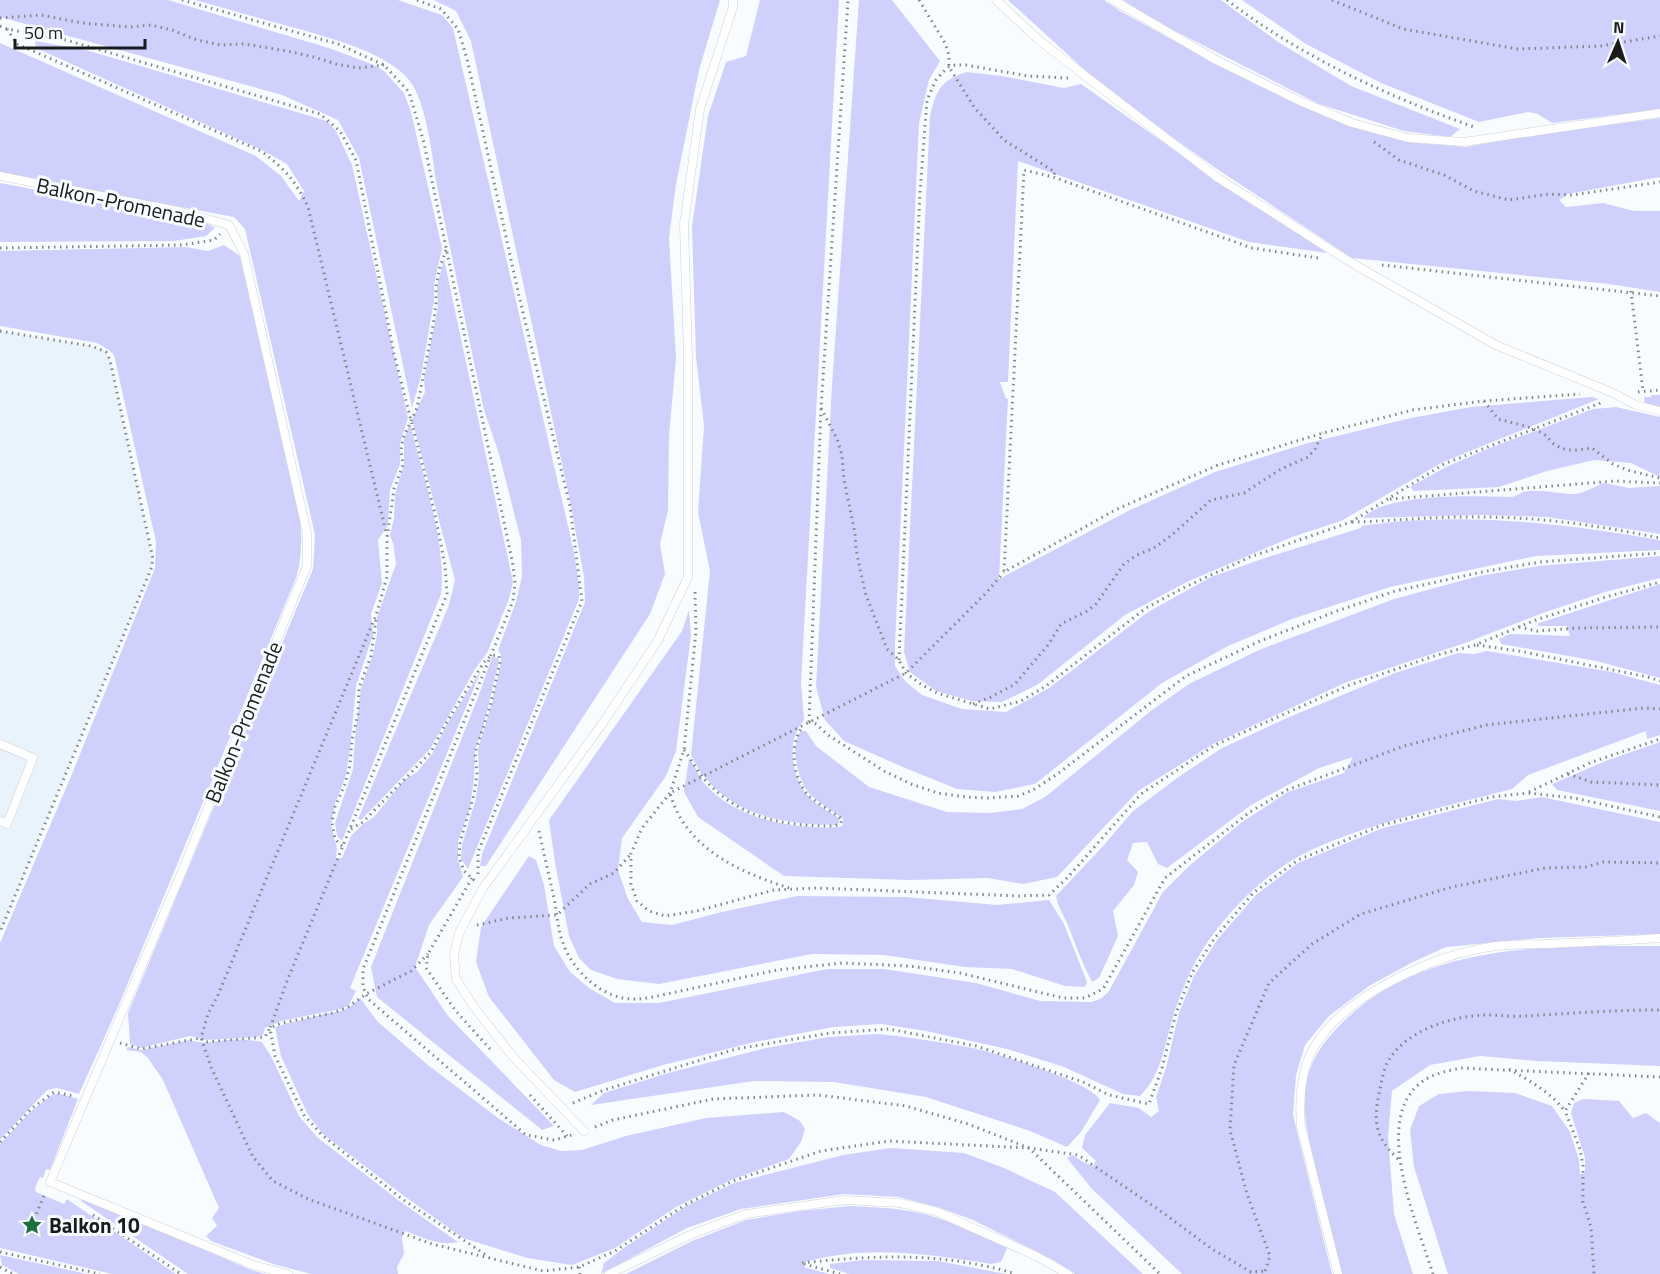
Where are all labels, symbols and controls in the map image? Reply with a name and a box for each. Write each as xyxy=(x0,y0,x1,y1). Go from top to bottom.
scale bar xyxy=(15,12,146,50)
north arrow xyxy=(1588,12,1648,72)
text: N xyxy=(1613,15,1625,39)
text: 50 m xyxy=(24,19,63,46)
street label: Balkon-Promenade xyxy=(34,168,208,236)
street label: Balkon-Promenade xyxy=(196,636,290,808)
place label: Balkon 10 xyxy=(49,1209,140,1241)
place icon: Balkon 10 xyxy=(20,1213,44,1237)

